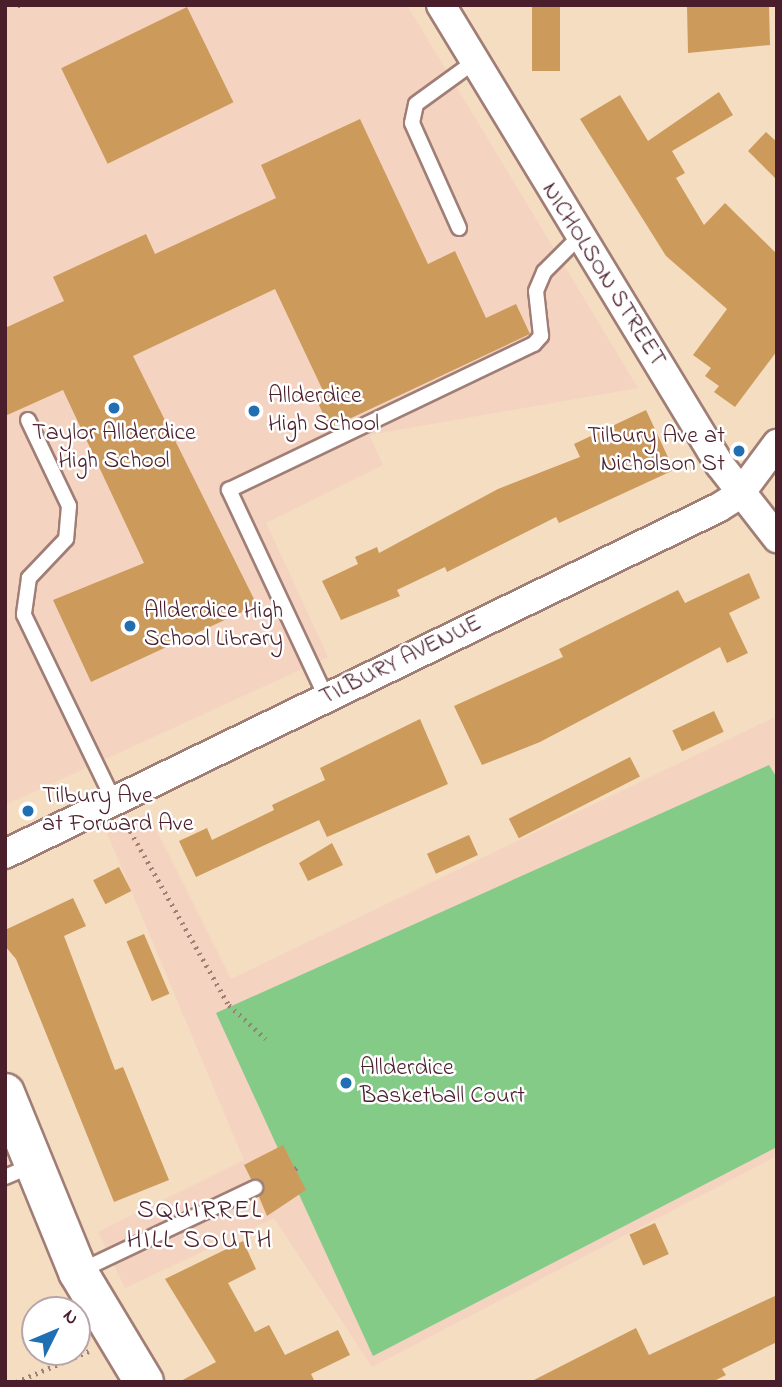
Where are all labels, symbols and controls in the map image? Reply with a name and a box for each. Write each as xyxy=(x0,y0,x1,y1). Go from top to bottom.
street label: NICHOLSON STREET xyxy=(535,177,671,373)
place label: Allderdice High School xyxy=(268,383,379,439)
marker: Taylor Allderdice High School xyxy=(106,400,122,416)
marker: Allderdice High School xyxy=(246,403,262,419)
place label: Taylor Allderdice High School xyxy=(32,420,196,476)
place label: Tilbury Ave at Nicholson St xyxy=(587,423,725,479)
marker: Tilbury Ave at Nicholson St xyxy=(731,443,747,459)
place label: Allderdice High School Library xyxy=(144,598,283,654)
street label: TILBURY AVENUE xyxy=(315,609,487,713)
marker: Allderdice High School Library xyxy=(122,618,138,634)
place label: Tilbury Ave at Forward Ave xyxy=(42,783,193,839)
marker: Tilbury Ave at Forward Ave xyxy=(20,803,36,819)
place label: Allderdice Basketball Court xyxy=(360,1055,525,1111)
marker: Allderdice Basketball Court xyxy=(338,1075,354,1091)
district label: SQUIRREL HILL SOUTH xyxy=(128,1196,272,1258)
north arrow xyxy=(21,1296,91,1366)
text: N xyxy=(56,1304,85,1332)

